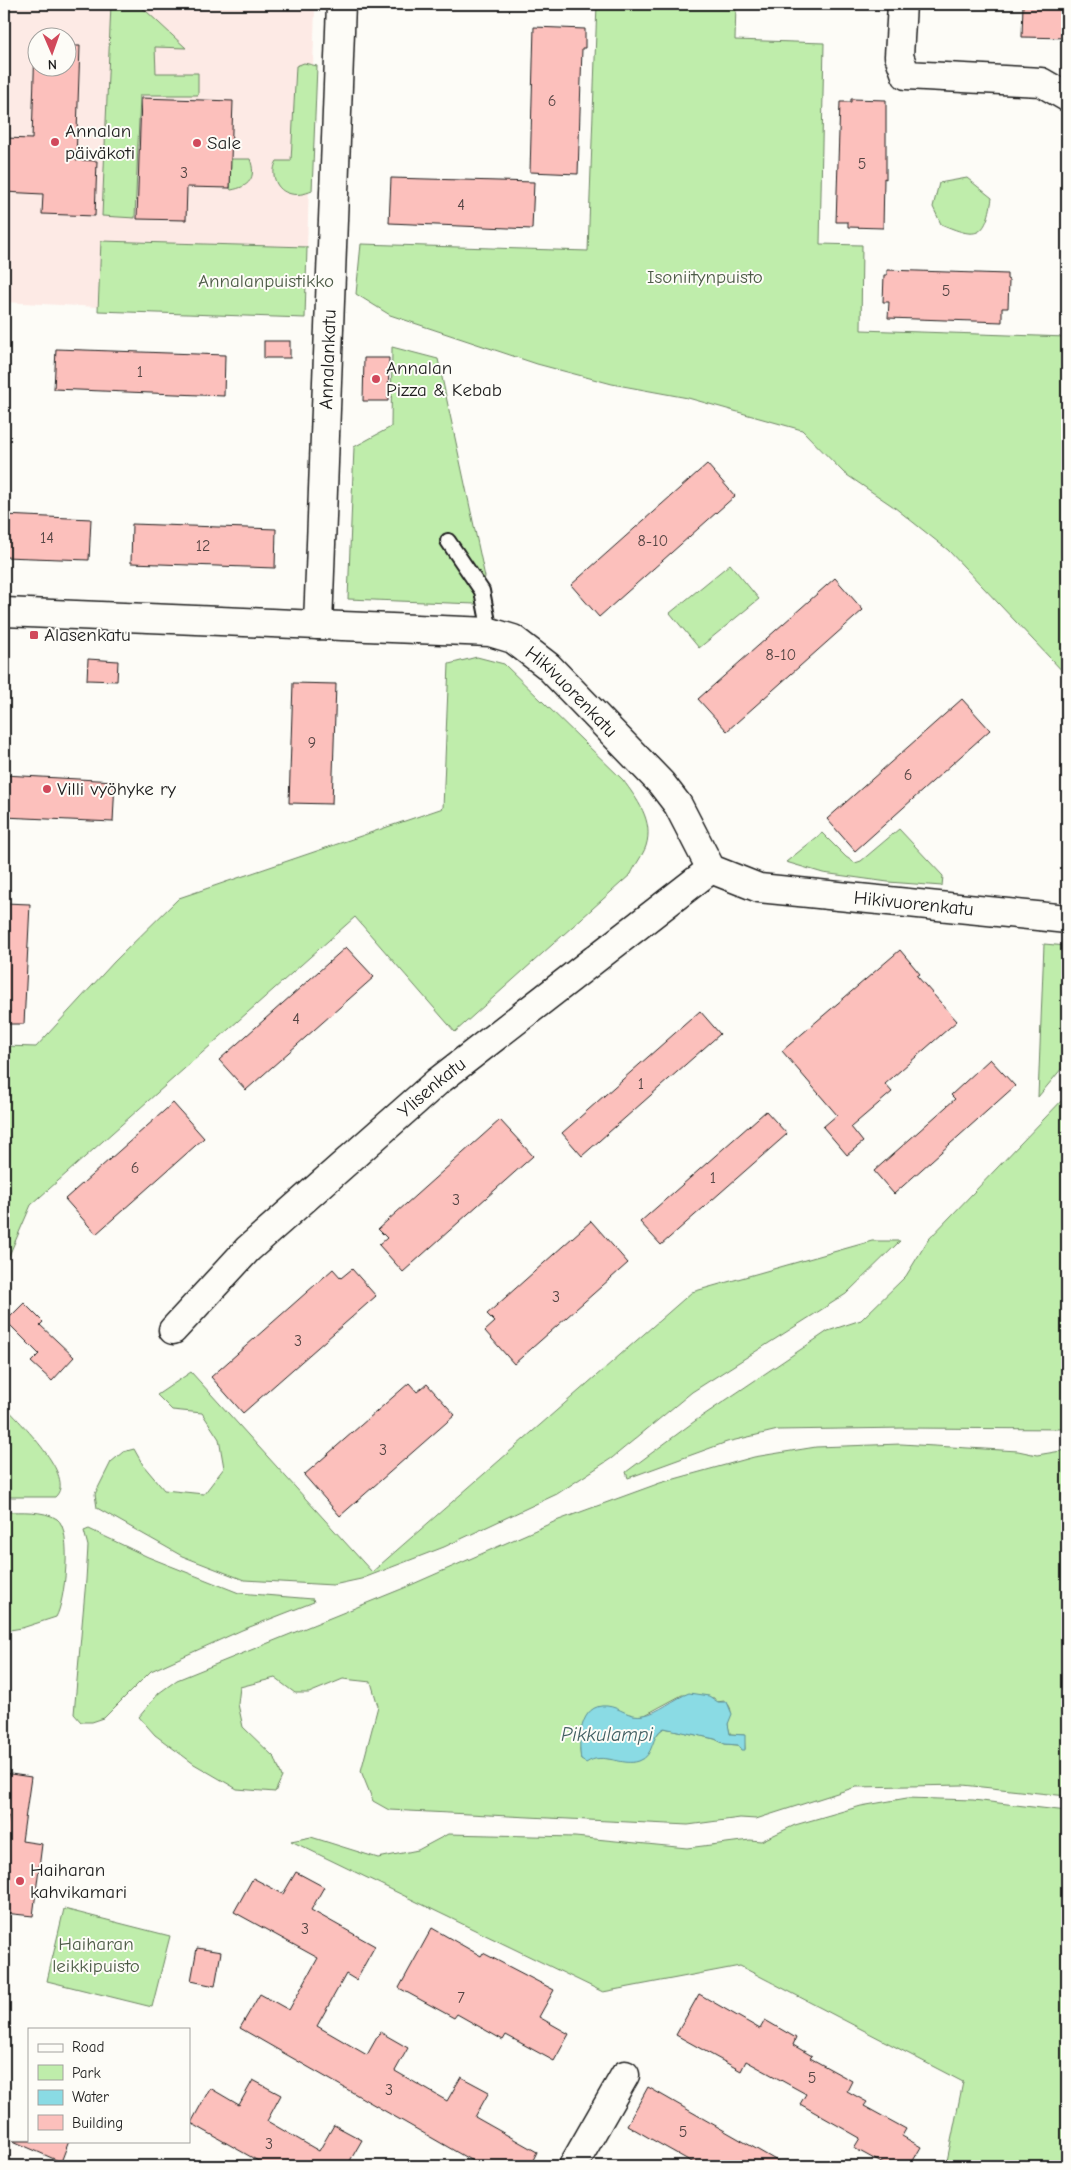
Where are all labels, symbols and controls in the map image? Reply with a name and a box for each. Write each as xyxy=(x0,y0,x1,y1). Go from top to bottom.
north arrow xyxy=(28,28,78,78)
text: N xyxy=(48,56,57,73)
house number: 6 xyxy=(548,92,556,110)
place label: Annalan päiväkoti xyxy=(65,120,135,164)
place label: Sale xyxy=(207,132,241,154)
marker: Annalan päiväkoti xyxy=(49,136,61,148)
marker: Sale xyxy=(191,137,203,149)
house number: 5 xyxy=(858,155,866,173)
house number: 3 xyxy=(180,164,188,182)
house number: 4 xyxy=(457,196,465,214)
park label: Isoniitynpuisto xyxy=(647,266,763,288)
park label: Annalanpuistikko xyxy=(198,270,334,292)
house number: 5 xyxy=(942,282,950,300)
street label: Annalankatu xyxy=(315,309,341,410)
place label: Annalan Pizza & Kebab xyxy=(386,357,502,401)
house number: 1 xyxy=(137,363,143,381)
marker: Annalan Pizza & Kebab xyxy=(370,373,382,385)
house number: 14 xyxy=(40,529,54,547)
house number: 8-10 xyxy=(638,532,668,550)
house number: 12 xyxy=(196,537,210,555)
place label: Alasenkatu xyxy=(44,624,131,646)
marker: Alasenkatu xyxy=(28,629,40,641)
street label: Hikivuorenkatu xyxy=(521,642,622,742)
house number: 8-10 xyxy=(766,646,796,664)
house number: 9 xyxy=(308,734,316,752)
house number: 6 xyxy=(904,766,912,784)
place label: Villi vyöhyke ry xyxy=(57,778,177,800)
marker: Villi vyöhyke ry xyxy=(41,783,53,795)
street label: Hikivuorenkatu xyxy=(853,887,975,921)
house number: 4 xyxy=(292,1010,300,1028)
street label: Ylisenkatu xyxy=(393,1053,470,1122)
house number: 1 xyxy=(638,1075,644,1093)
house number: 6 xyxy=(131,1159,139,1177)
house number: 1 xyxy=(710,1169,716,1187)
house number: 3 xyxy=(452,1191,460,1209)
house number: 3 xyxy=(552,1288,560,1306)
house number: 3 xyxy=(294,1332,302,1350)
house number: 3 xyxy=(379,1441,387,1459)
water label: Pikkulampi xyxy=(561,1723,653,1746)
place label: Haiharan kahvikamari xyxy=(30,1859,127,1903)
marker: Haiharan kahvikamari xyxy=(14,1875,26,1887)
house number: 3 xyxy=(301,1920,309,1938)
park label: Haiharan leikkipuisto xyxy=(52,1933,140,1977)
house number: 7 xyxy=(457,1989,465,2007)
legend xyxy=(28,2028,190,2142)
text: Road xyxy=(72,2038,104,2056)
text: Park xyxy=(72,2064,101,2082)
house number: 5 xyxy=(808,2069,816,2087)
house number: 3 xyxy=(385,2081,393,2099)
text: Water xyxy=(72,2088,109,2106)
text: Building xyxy=(72,2114,123,2132)
house number: 5 xyxy=(679,2123,687,2141)
house number: 3 xyxy=(265,2135,273,2153)

